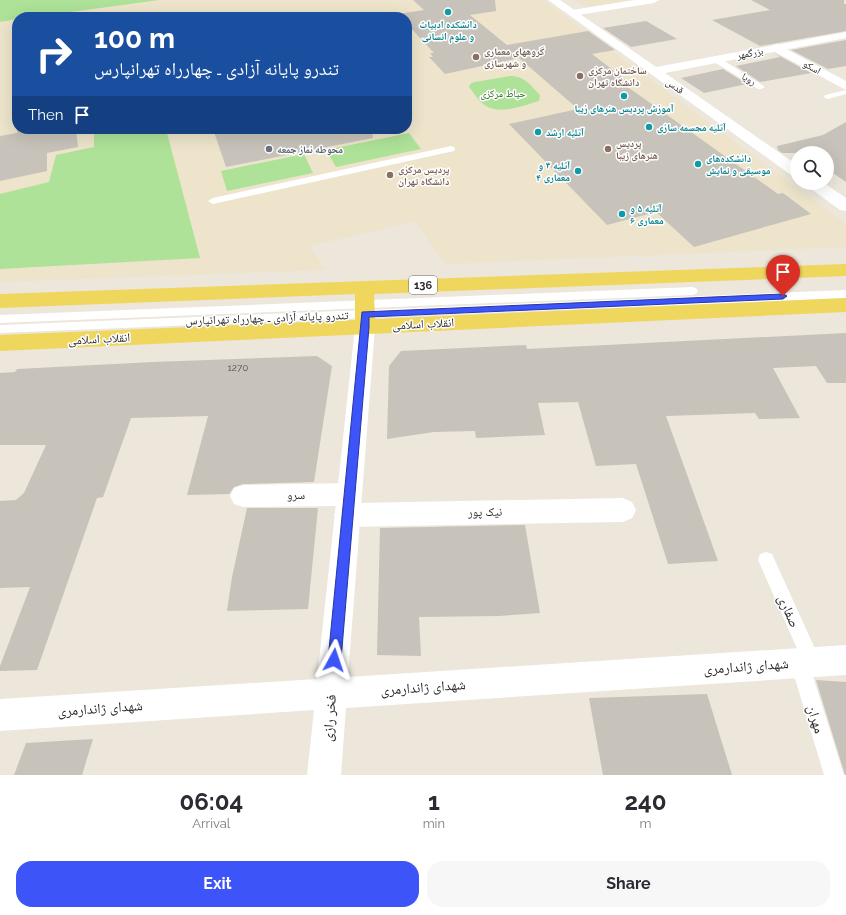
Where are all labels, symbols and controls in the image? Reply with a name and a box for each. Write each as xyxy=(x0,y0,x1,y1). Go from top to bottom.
marker: دانشکده ادبیات و علوم انسانی xyxy=(443,7,453,17)
place label: دانشکده ادبیات و علوم انسانی xyxy=(419,19,477,43)
text: 100 m xyxy=(94,22,175,55)
icon: right xyxy=(28,28,80,80)
street label: بزرگمهر xyxy=(735,45,764,61)
place label: گروههای معماری و شهرسازی xyxy=(484,46,545,70)
marker: گروههای معماری و شهرسازی xyxy=(471,52,481,62)
text: تندرو پایانه آزادی ـ چهارراه تهرانپارس xyxy=(94,58,339,79)
street label: اسکو xyxy=(801,58,823,76)
place label: ساختمان مرکزی دانشگاه تهران xyxy=(588,65,647,89)
marker: ساختمان مرکزی دانشگاه تهران xyxy=(575,71,585,81)
street label: رویا xyxy=(740,71,758,88)
street label: قدس xyxy=(663,76,686,97)
park label: حیاط مرکزی xyxy=(480,88,526,100)
marker: آموزش پردیس هنرهای زیبا xyxy=(619,91,629,101)
place label: آموزش پردیس هنرهای زیبا xyxy=(574,103,674,115)
icon: arrive xyxy=(71,104,93,126)
text: Then xyxy=(28,106,63,124)
marker: آتلیه مجسمه سازی xyxy=(644,122,654,132)
place label: آتلیه مجسمه سازی xyxy=(657,122,726,134)
marker: آتلیه ارشد xyxy=(533,127,543,137)
place label: آتلیه ارشد xyxy=(546,127,584,139)
place label: پردیس هنرهای زیبا xyxy=(616,138,658,162)
marker: محوطه نماز جمعه xyxy=(264,144,274,154)
place label: محوطه نماز جمعه xyxy=(277,144,343,156)
marker: پردیس هنرهای زیبا xyxy=(603,144,613,154)
map controls xyxy=(790,146,834,190)
button: search xyxy=(790,146,834,190)
place label: دانشکده‌های موسیقی و نمایش xyxy=(706,153,771,177)
marker: دانشکده‌های موسیقی و نمایش xyxy=(693,159,703,169)
place label: آتلیه ۳ و ۴ معماری xyxy=(536,160,570,184)
place label: پردیس مرکزی دانشگاه‌ تهران xyxy=(398,164,450,188)
marker: آتلیه ۳ و ۴ معماری xyxy=(573,166,583,176)
marker: پردیس مرکزی دانشگاه‌ تهران xyxy=(385,170,395,180)
place label: آتلیه ۵ و ۶ معماری xyxy=(630,203,664,227)
marker: آتلیه ۵ و ۶ معماری xyxy=(617,209,627,219)
pin xyxy=(766,255,800,296)
icon: arrive xyxy=(772,261,794,283)
road number: 136 xyxy=(409,276,437,294)
street label: تندرو پایانه آزادی ـ چهارراه تهرانپارس xyxy=(185,308,349,328)
street label: انقلاب اسلامی xyxy=(392,315,455,333)
street label: انقلاب اسلامی xyxy=(68,330,131,348)
house number: 1270 xyxy=(228,362,248,373)
street label: سرو xyxy=(287,488,305,502)
street label: نیک پور xyxy=(467,505,502,520)
street label: صفاری xyxy=(774,592,803,630)
position arrow xyxy=(313,639,355,681)
street label: شهدای ژاندارمری xyxy=(703,655,789,678)
street label: شهدای ژاندارمری xyxy=(380,676,466,699)
street label: فخر رازی xyxy=(319,694,340,742)
street label: شهدای ژاندارمری xyxy=(57,697,143,720)
street label: مهران xyxy=(803,703,828,735)
text: 06:04 xyxy=(179,787,243,816)
text: 1 xyxy=(428,787,440,816)
text: 240 xyxy=(625,787,666,816)
text: Arrival xyxy=(192,816,230,831)
text: min xyxy=(423,816,445,831)
text: m xyxy=(640,816,651,831)
button: Exit xyxy=(16,861,419,907)
button: Share xyxy=(427,861,830,907)

